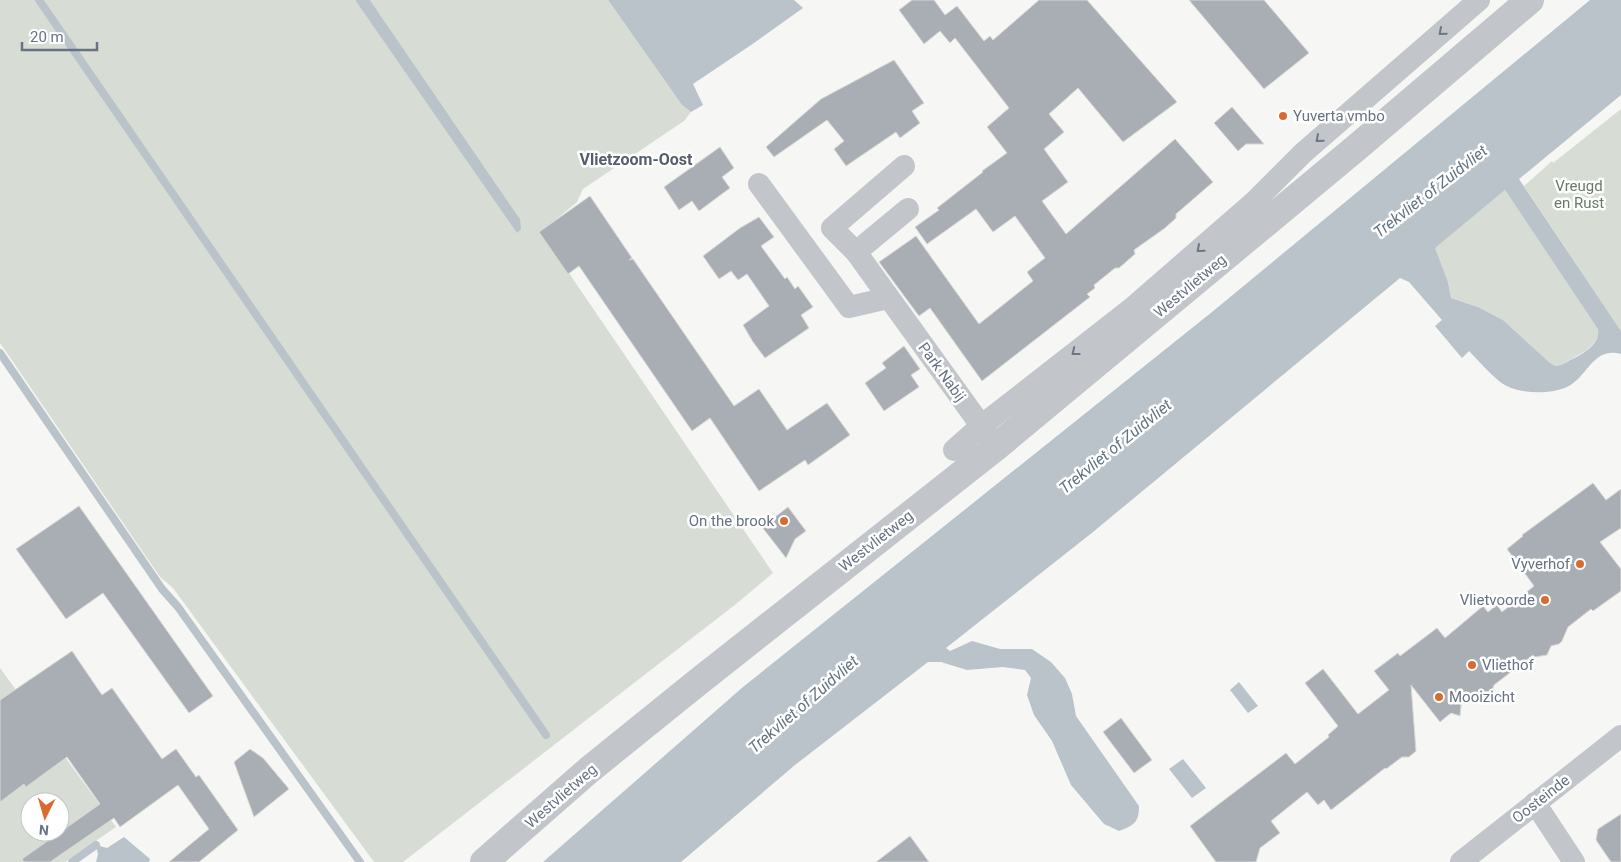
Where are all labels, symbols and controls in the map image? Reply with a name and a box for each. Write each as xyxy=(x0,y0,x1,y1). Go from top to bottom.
scale bar xyxy=(22,20,98,52)
one-way arrow xyxy=(1439,26,1448,35)
text: 20 m xyxy=(30,28,64,46)
place label: Yuverta vmbo xyxy=(1293,107,1385,125)
marker: Yuverta vmbo xyxy=(1277,110,1289,122)
one-way arrow xyxy=(1316,133,1325,142)
water label: Trekvliet of Zuidvliet xyxy=(1370,141,1492,242)
district label: Vlietzoom-Oost xyxy=(580,150,693,169)
park label: Vreugd en Rust xyxy=(1554,177,1604,212)
one-way arrow xyxy=(1197,243,1206,251)
street label: Westvlietweg xyxy=(1150,251,1230,321)
street label: Park Nabij xyxy=(915,339,969,405)
one-way arrow xyxy=(1072,347,1081,355)
water label: Trekvliet of Zuidvliet xyxy=(1055,395,1176,497)
street label: Westvlietweg xyxy=(835,507,917,575)
place label: On the brook xyxy=(689,512,774,530)
marker: On the brook xyxy=(778,515,790,527)
place label: Vyverhof xyxy=(1511,555,1571,573)
marker: Vyverhof xyxy=(1574,558,1586,570)
place label: Vlietvoorde xyxy=(1460,591,1535,609)
marker: Vlietvoorde xyxy=(1539,594,1551,606)
water label: Trekvliet of Zuidvliet xyxy=(745,651,863,757)
place label: Vliethof xyxy=(1482,656,1535,674)
marker: Vliethof xyxy=(1466,659,1478,671)
place label: Mooizicht xyxy=(1449,688,1515,706)
marker: Mooizicht xyxy=(1433,691,1445,703)
street label: Westvlietweg xyxy=(522,760,600,832)
street label: Oosteinde xyxy=(1509,771,1573,827)
north arrow xyxy=(20,792,70,842)
text: N xyxy=(38,822,49,838)

